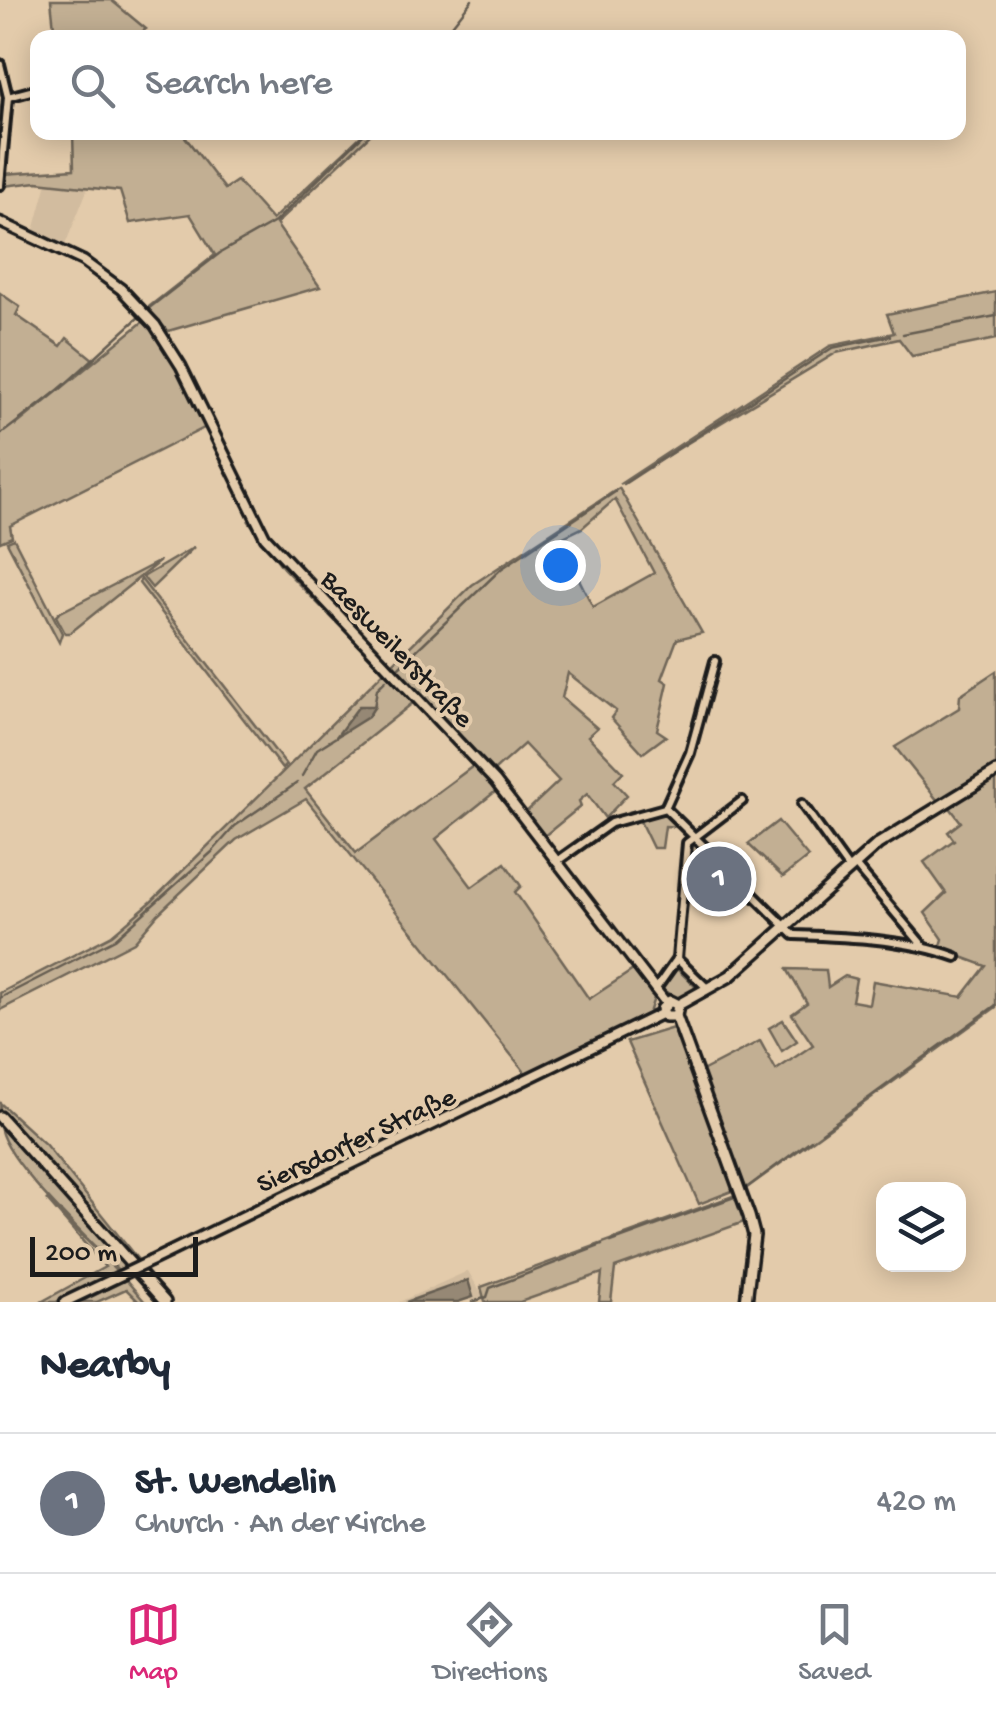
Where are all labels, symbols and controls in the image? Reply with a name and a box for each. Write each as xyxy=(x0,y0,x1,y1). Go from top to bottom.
search box xyxy=(30,30,966,140)
icon: search xyxy=(65,58,120,113)
text: Search here xyxy=(145,63,332,107)
your location xyxy=(535,540,586,591)
street label: Baesweilerstraße xyxy=(312,564,480,736)
pin: 1 xyxy=(686,842,752,916)
street label: Siersdorfer Straße xyxy=(252,1081,462,1203)
map controls xyxy=(876,1182,966,1272)
button: layers xyxy=(876,1182,966,1272)
scale bar xyxy=(30,1232,198,1276)
text: 200 m xyxy=(45,1238,117,1271)
text: Nearby xyxy=(40,1343,170,1392)
text: St. Wendelin xyxy=(135,1462,336,1506)
text: 1 xyxy=(66,1484,79,1522)
text: 420 m xyxy=(877,1484,956,1522)
text: Church · An der Kirche xyxy=(135,1506,425,1544)
tab: Map xyxy=(126,1597,181,1690)
tab: Directions xyxy=(433,1597,547,1690)
tab: Saved xyxy=(798,1597,870,1690)

